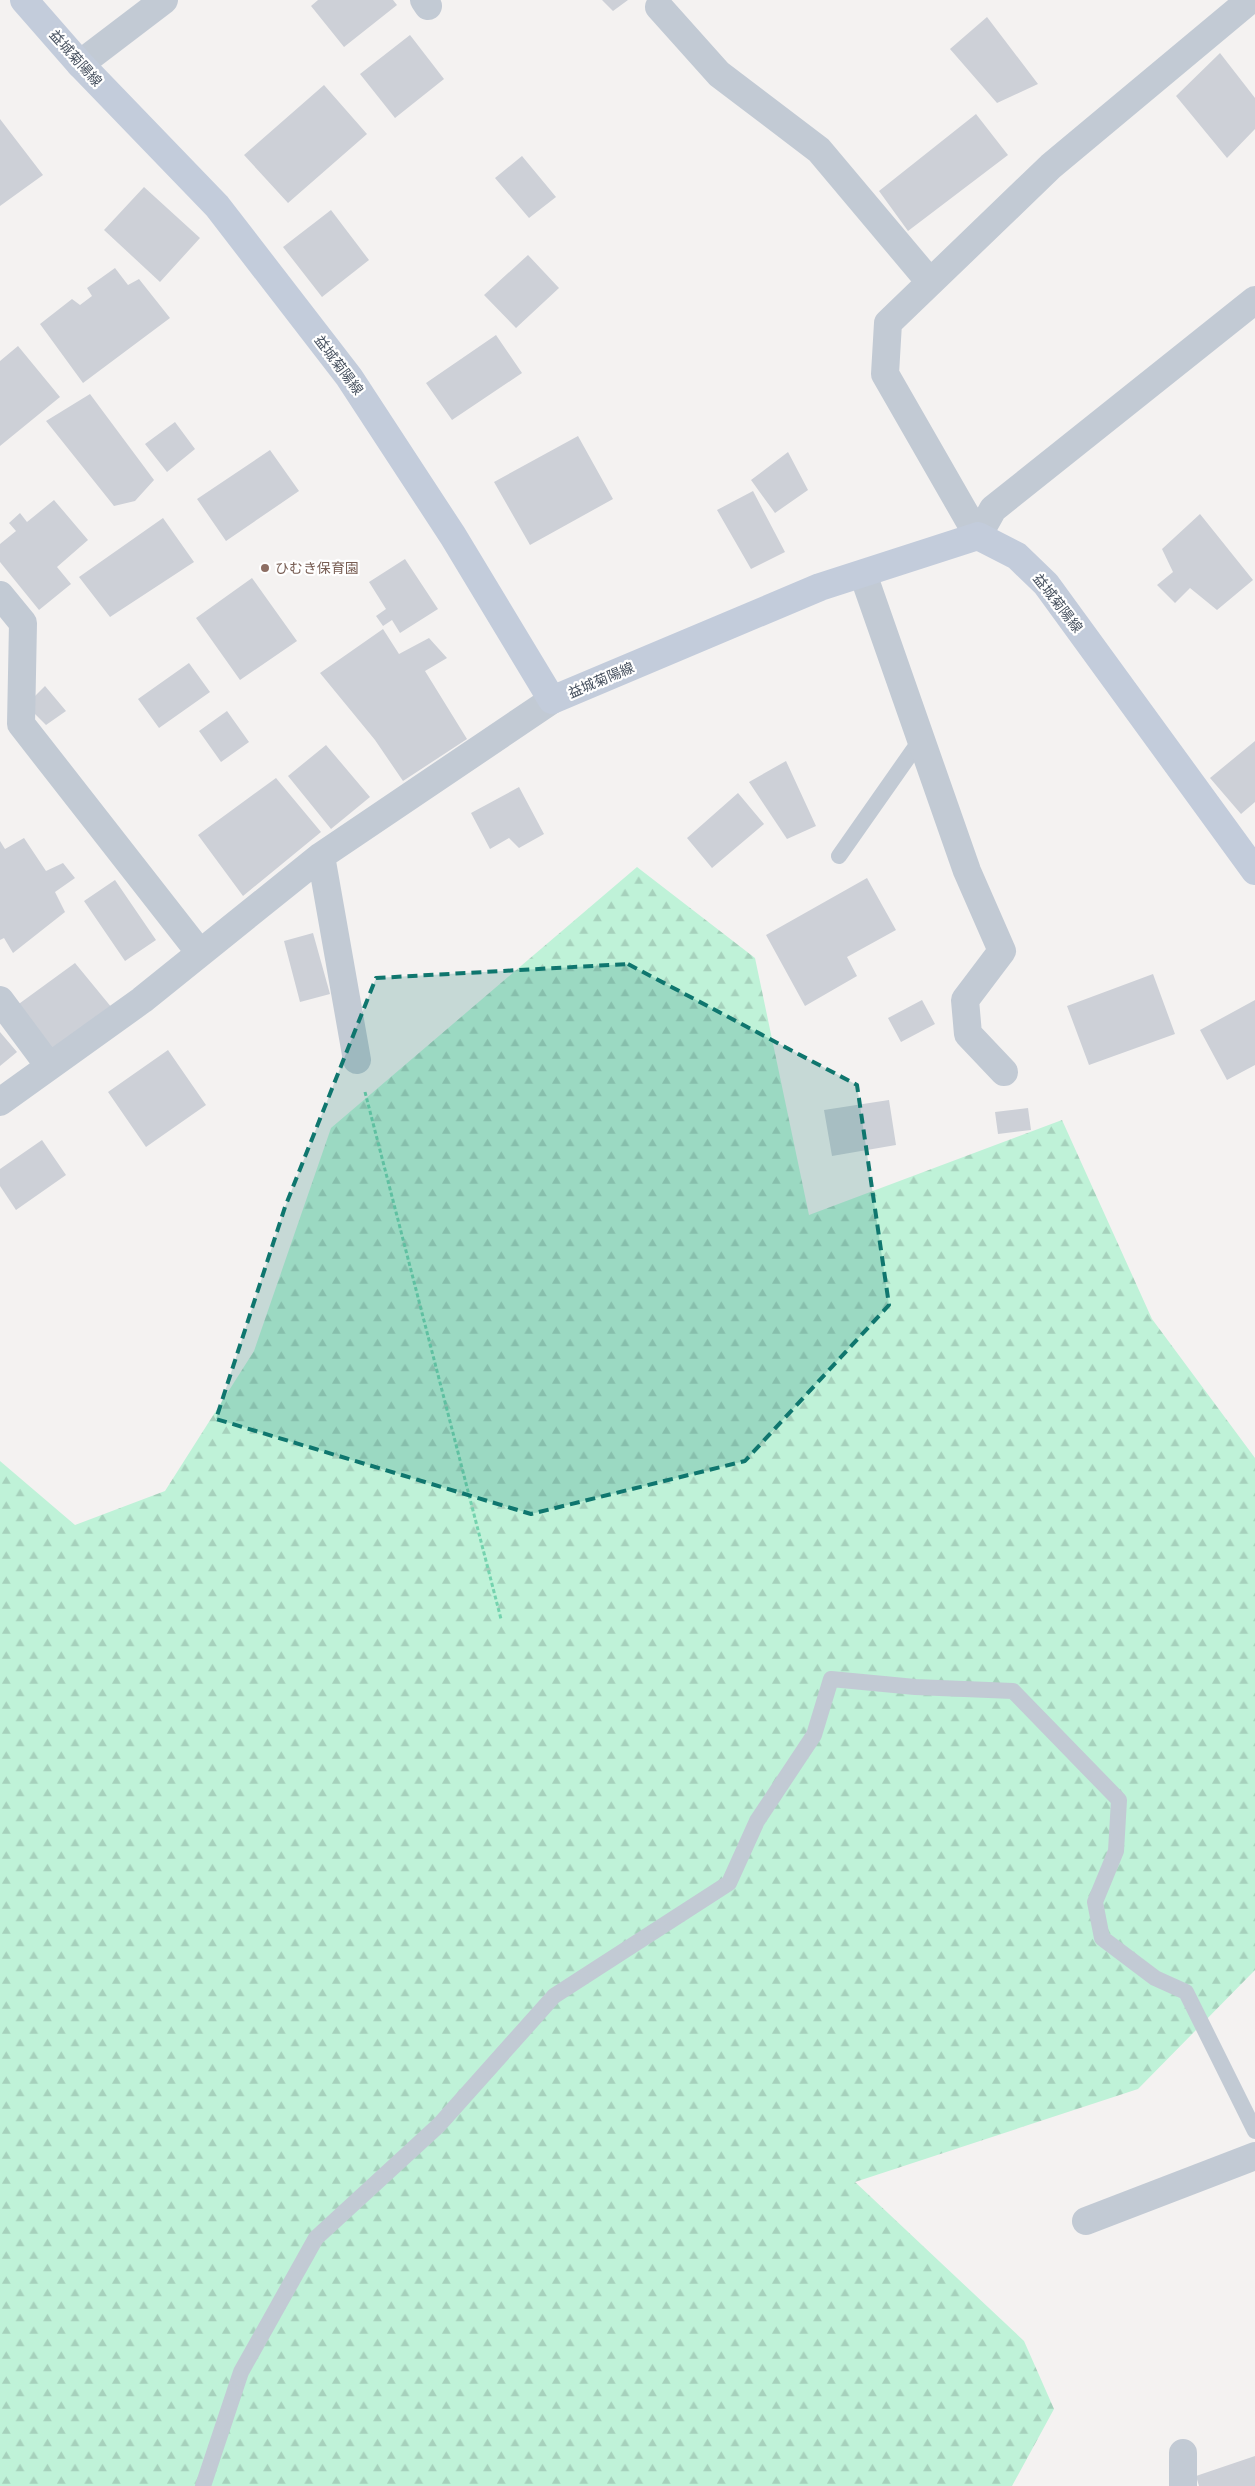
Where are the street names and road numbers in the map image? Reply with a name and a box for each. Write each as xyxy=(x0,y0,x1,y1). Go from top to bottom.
street label: 益城菊陽線 xyxy=(46,26,106,90)
street label: 益城菊陽線 xyxy=(311,332,367,398)
street label: 益城菊陽線 xyxy=(1029,570,1087,636)
street label: 益城菊陽線 xyxy=(565,658,637,702)

